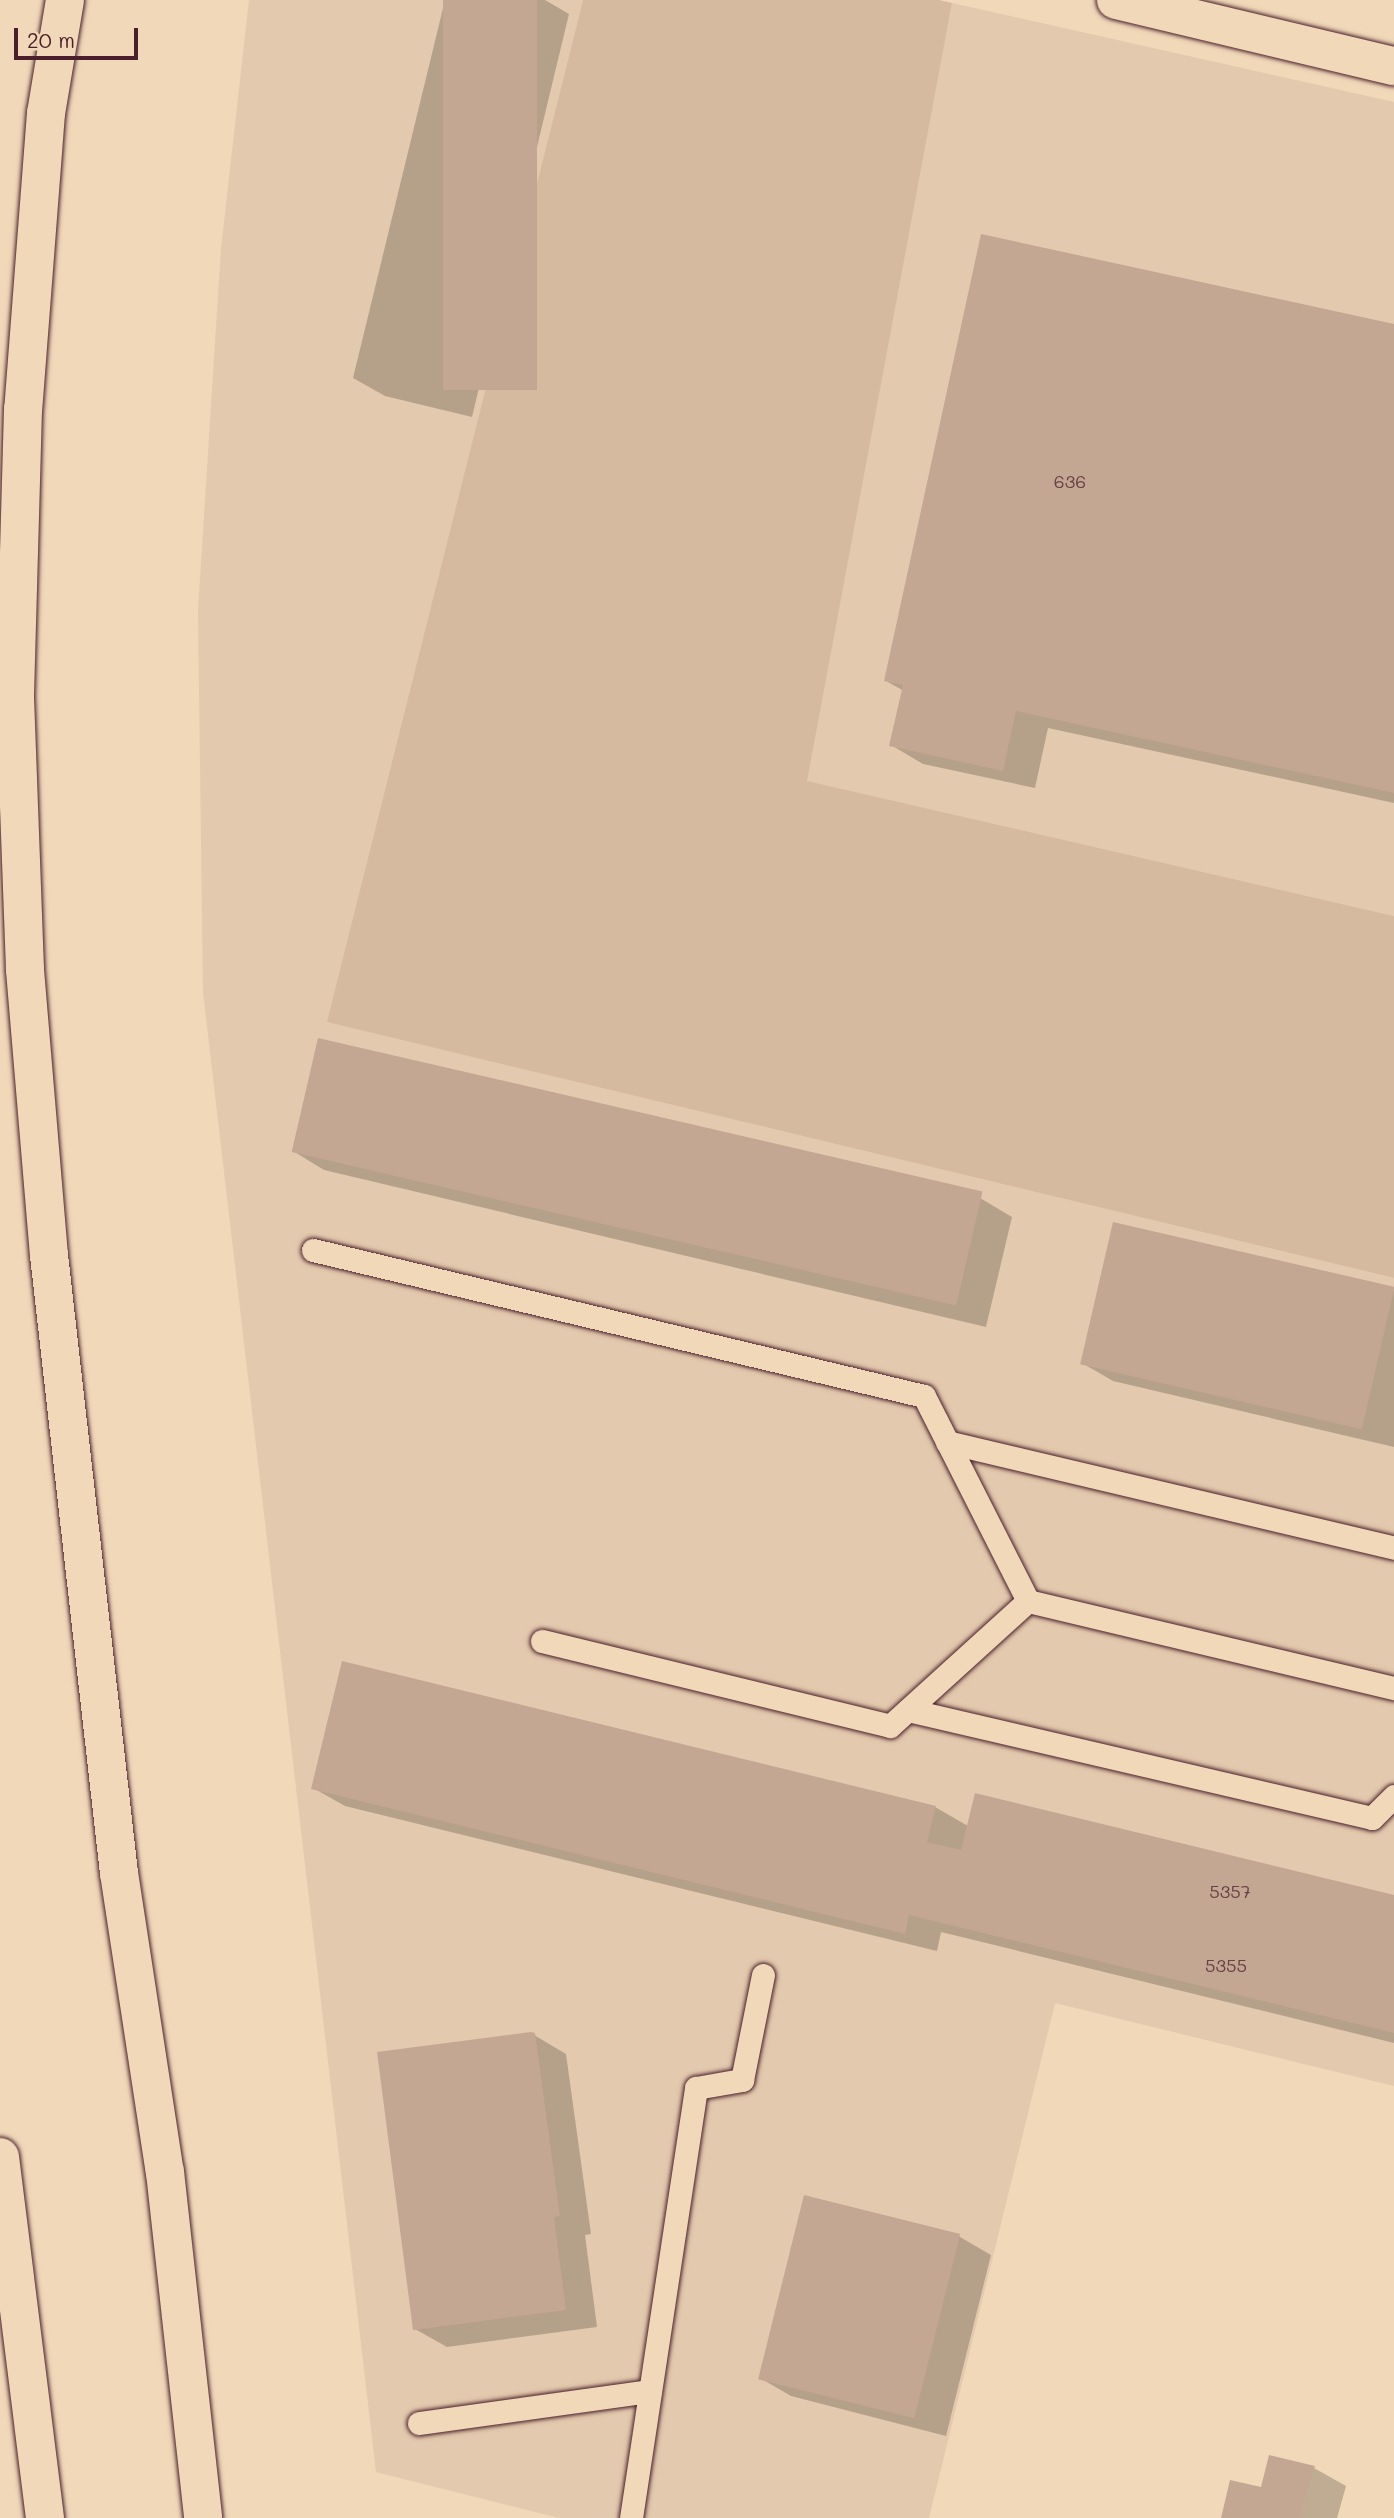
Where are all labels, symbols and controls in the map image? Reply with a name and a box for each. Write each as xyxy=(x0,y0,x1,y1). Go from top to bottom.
scale bar xyxy=(18,14,142,58)
text: 20 m xyxy=(27,26,75,53)
house number: 636 xyxy=(1054,470,1086,492)
house number: 5357 xyxy=(1209,1880,1251,1902)
house number: 5355 xyxy=(1205,1954,1247,1976)

